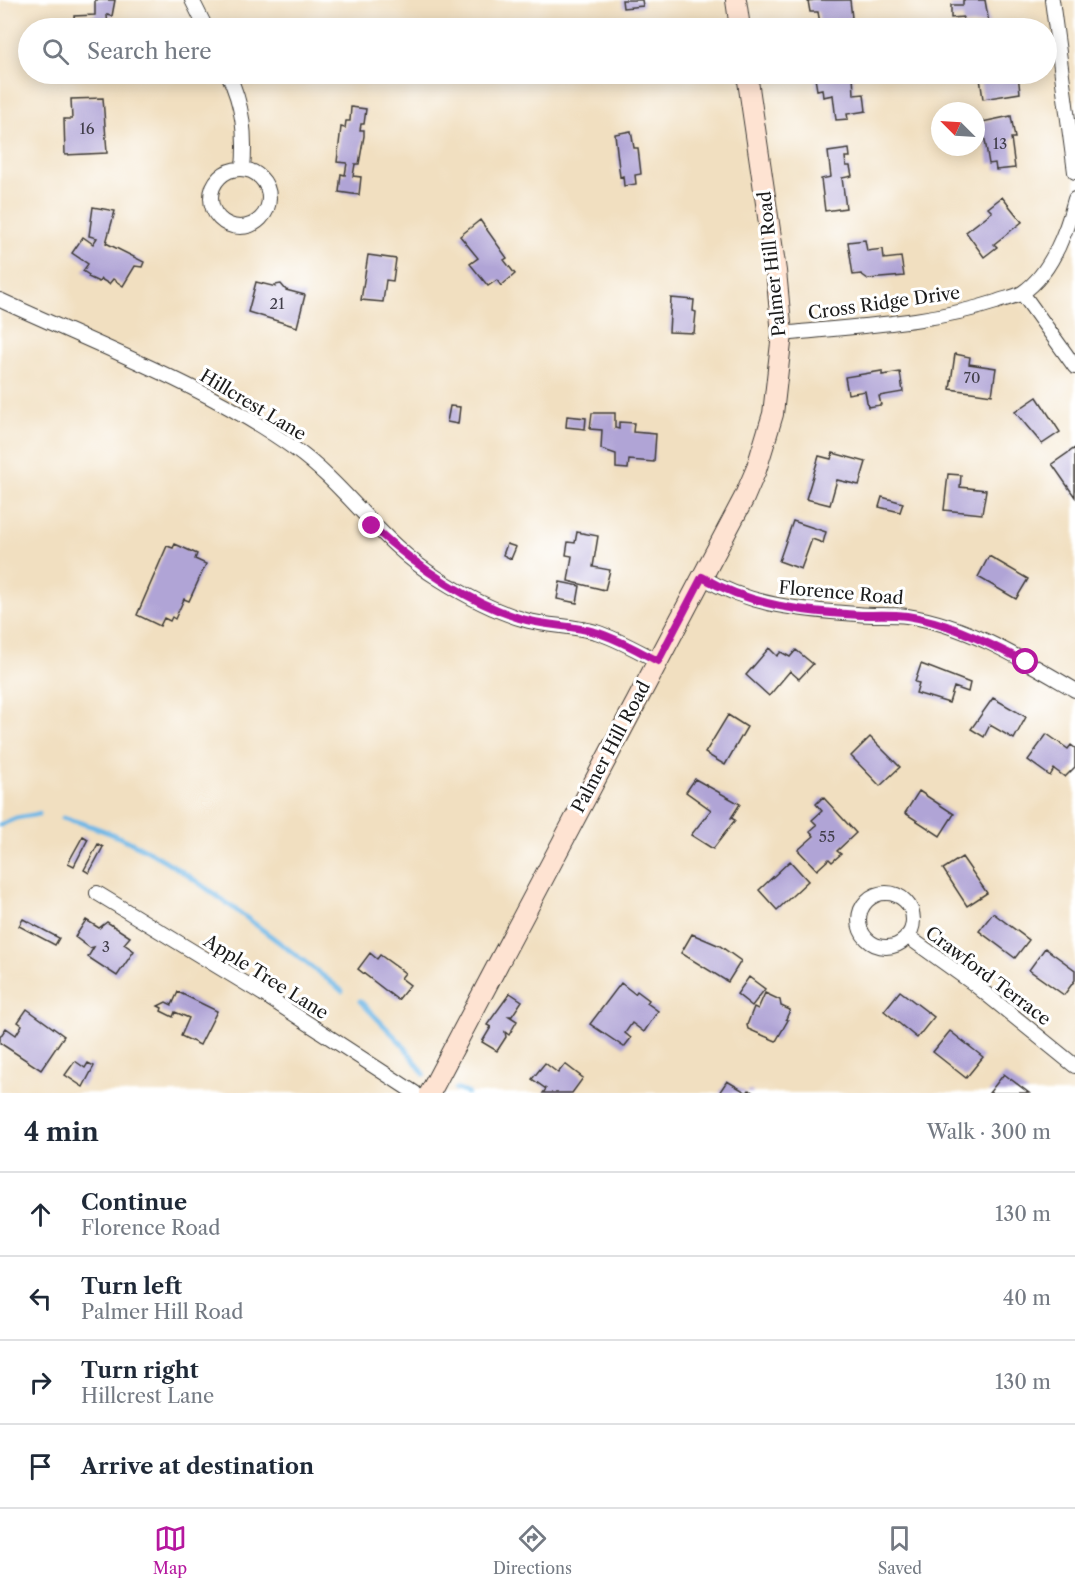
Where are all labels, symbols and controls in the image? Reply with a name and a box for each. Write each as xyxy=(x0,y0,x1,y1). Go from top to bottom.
search box xyxy=(18,18,1057,84)
icon: search xyxy=(39,35,72,68)
text: Search here xyxy=(87,38,212,65)
north arrow xyxy=(931,102,985,156)
house number: 16 xyxy=(79,119,95,138)
house number: 13 xyxy=(993,134,1007,153)
street label: Palmer Hill Road xyxy=(753,190,791,338)
street label: Cross Ridge Drive xyxy=(807,281,961,325)
house number: 21 xyxy=(270,294,285,313)
street label: Hillcrest Lane xyxy=(196,365,310,445)
house number: 70 xyxy=(964,368,980,387)
route end xyxy=(358,512,384,538)
street label: Florence Road xyxy=(777,577,905,609)
route start xyxy=(1012,648,1038,674)
street label: Palmer Hill Road xyxy=(567,677,655,817)
house number: 55 xyxy=(819,827,835,846)
street label: Crawford Terrace xyxy=(921,922,1055,1030)
street label: Apple Tree Lane xyxy=(199,929,332,1024)
house number: 3 xyxy=(102,937,110,956)
text: 4 min xyxy=(24,1116,99,1148)
text: Walk · 300 m xyxy=(927,1120,1051,1144)
text: Continue xyxy=(81,1189,187,1216)
icon: ahead xyxy=(24,1198,57,1231)
text: 130 m xyxy=(995,1202,1051,1226)
text: Florence Road xyxy=(81,1216,221,1240)
text: Turn left xyxy=(81,1273,182,1300)
icon: left xyxy=(24,1282,57,1315)
text: 40 m xyxy=(1003,1286,1051,1310)
text: Palmer Hill Road xyxy=(81,1300,243,1324)
text: Turn right xyxy=(81,1357,199,1384)
icon: right xyxy=(24,1366,57,1399)
text: 130 m xyxy=(995,1370,1051,1394)
text: Hillcrest Lane xyxy=(81,1384,214,1408)
icon: arrive xyxy=(24,1450,57,1483)
text: Arrive at destination xyxy=(81,1453,314,1480)
tab: Map xyxy=(153,1522,187,1578)
tab: Directions xyxy=(493,1522,572,1578)
tab: Saved xyxy=(878,1522,922,1578)

